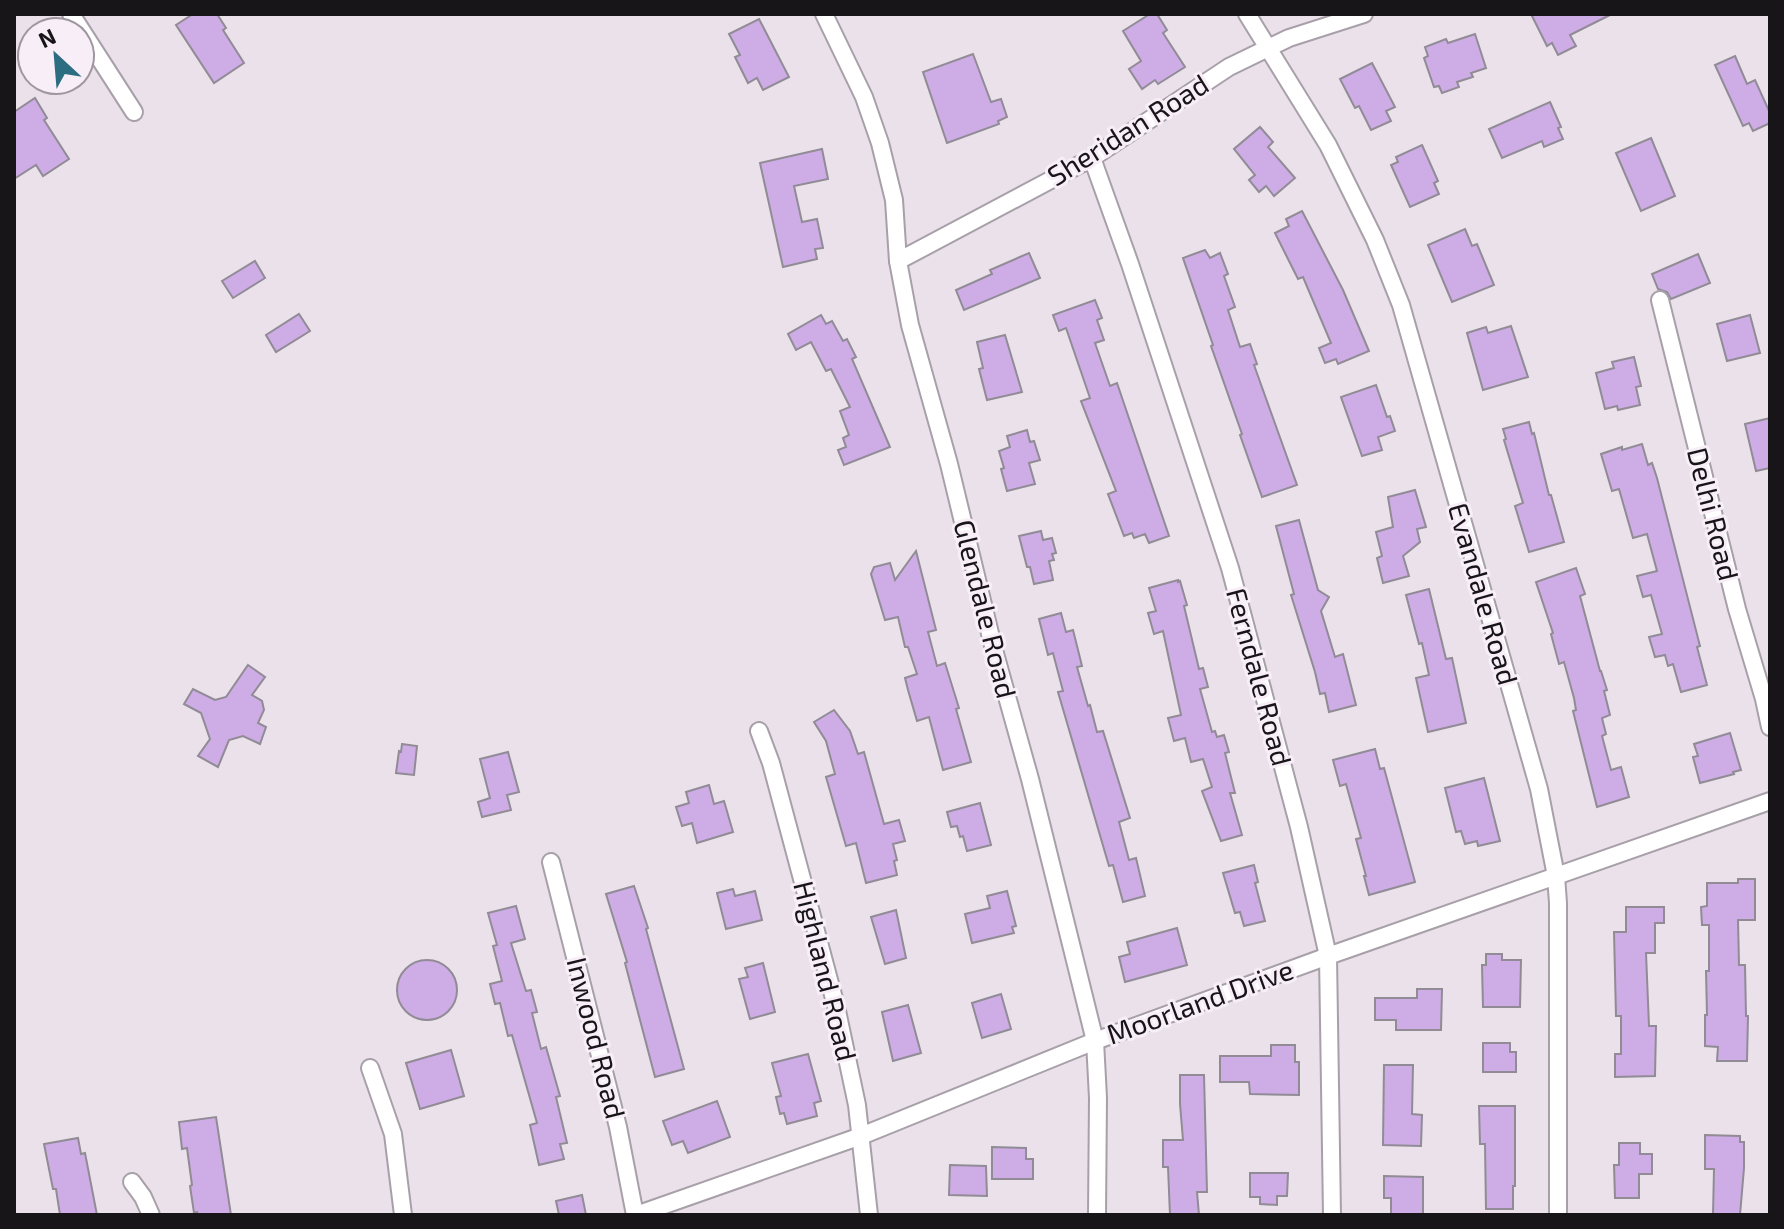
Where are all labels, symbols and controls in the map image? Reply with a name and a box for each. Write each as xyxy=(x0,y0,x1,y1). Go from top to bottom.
north arrow xyxy=(16,16,96,96)
text: N xyxy=(34,22,60,52)
street label: Sheridan Road xyxy=(1041,66,1214,192)
street label: Delhi Road xyxy=(1681,444,1747,584)
street label: Evandale Road xyxy=(1442,499,1526,689)
street label: Glendale Road xyxy=(947,516,1025,702)
street label: Ferndale Road xyxy=(1220,584,1300,769)
street label: Highland Road xyxy=(787,877,865,1064)
street label: Moorland Drive xyxy=(1102,952,1298,1051)
street label: Inwood Road xyxy=(560,954,633,1122)

